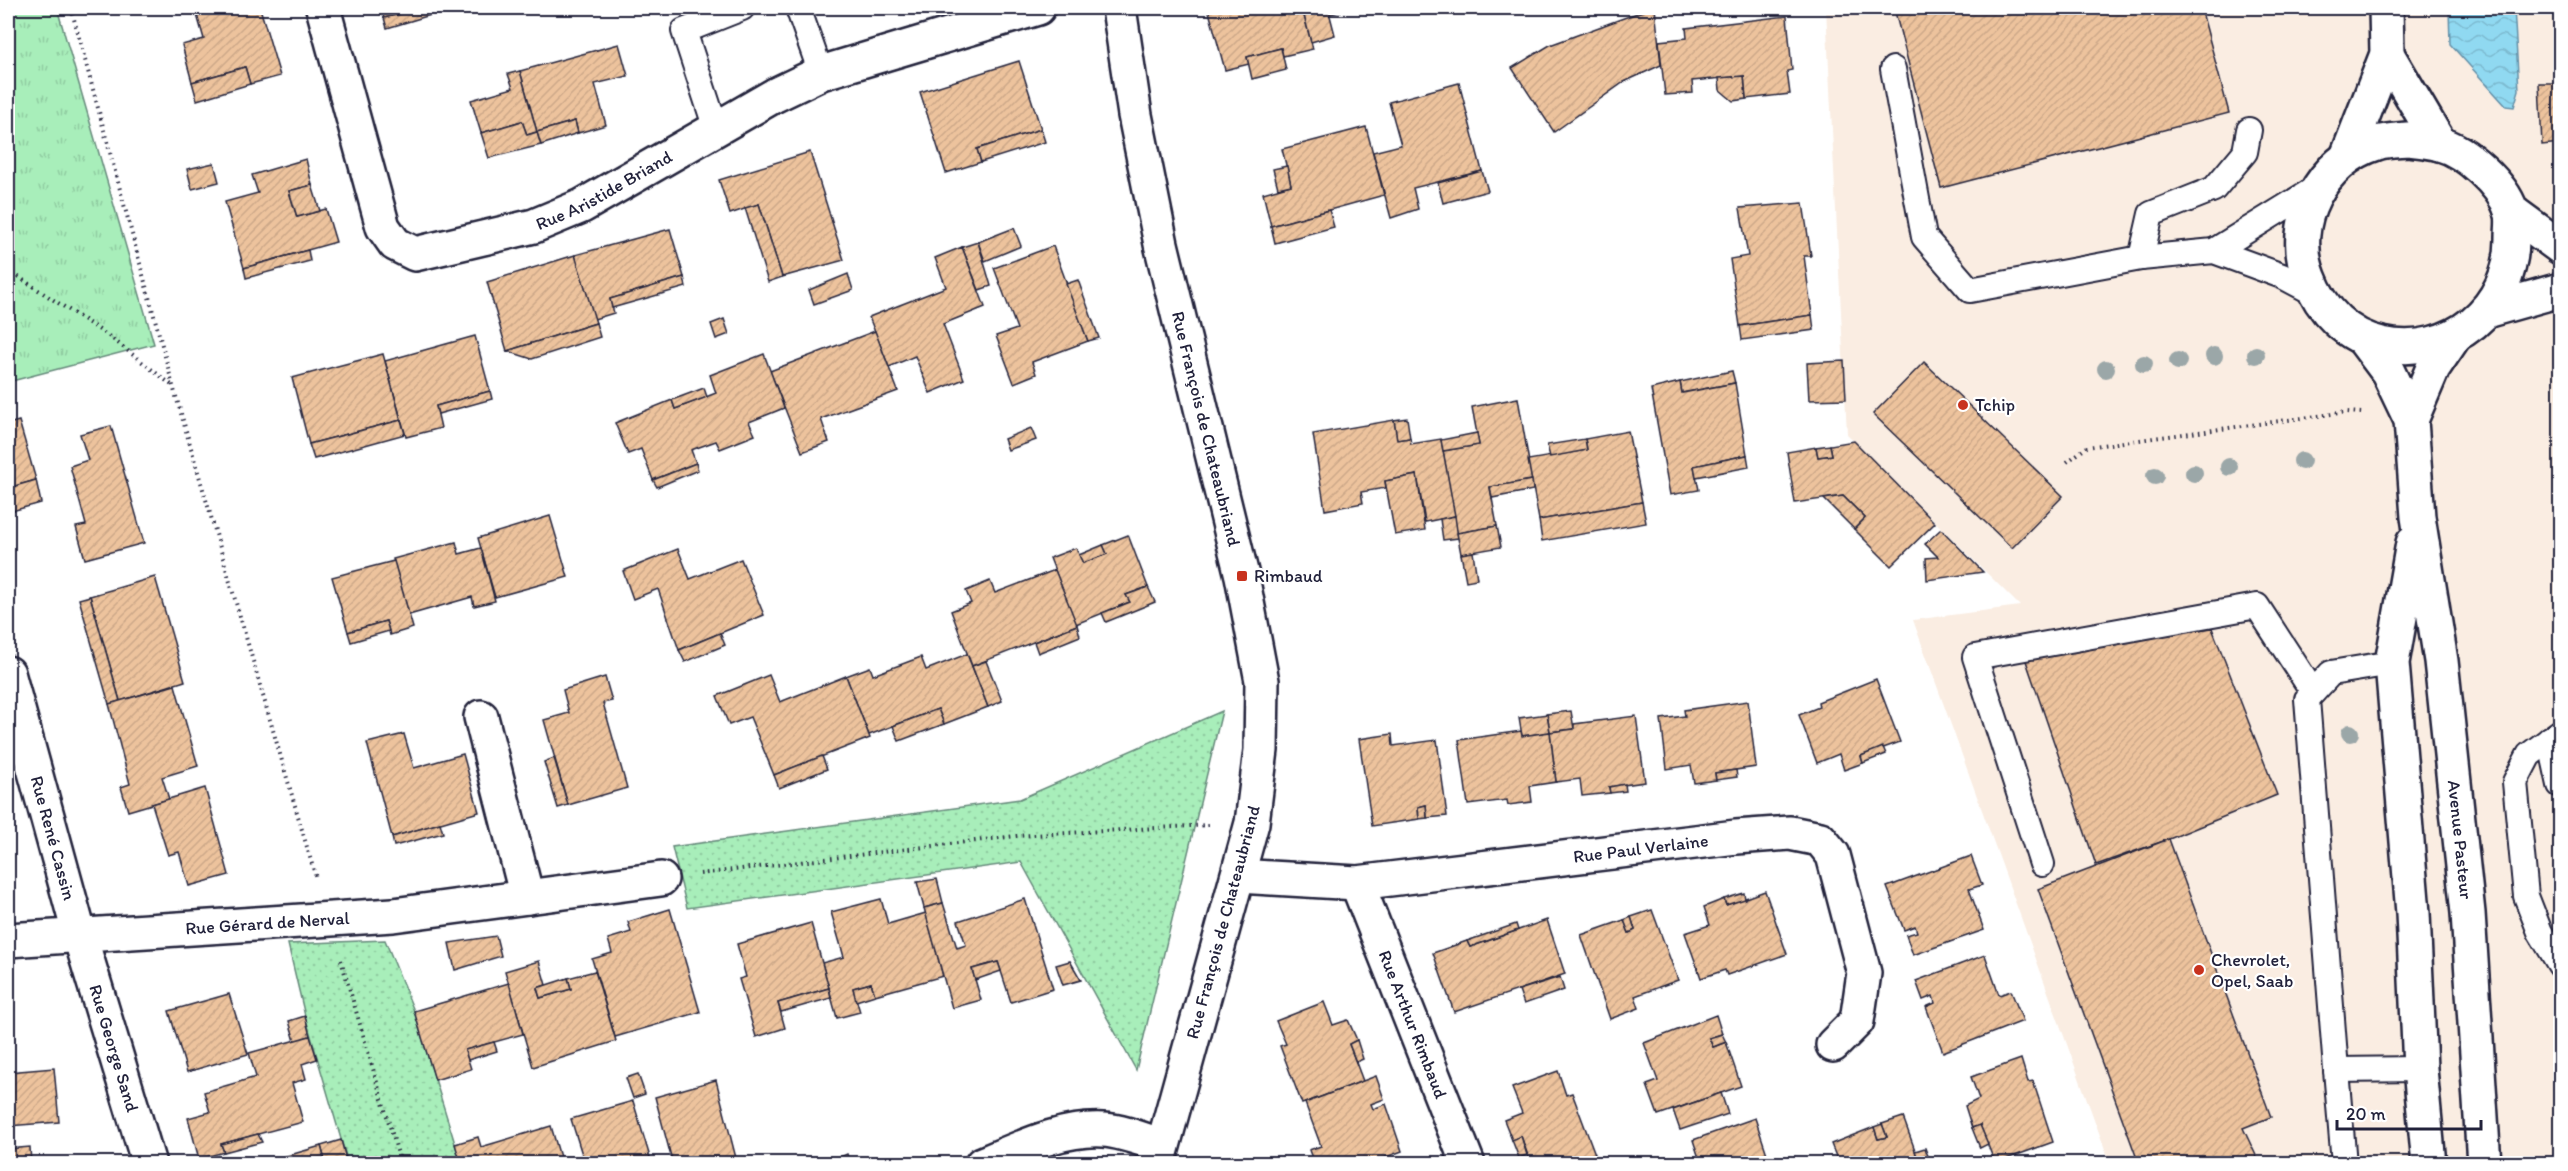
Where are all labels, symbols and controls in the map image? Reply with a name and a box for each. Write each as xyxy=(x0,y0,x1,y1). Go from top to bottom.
street label: Rue Aristide Briand xyxy=(532,146,676,235)
street label: Rue François de Chateaubriand xyxy=(1167,309,1245,549)
place label: Tchip xyxy=(1975,394,2015,416)
marker: Tchip xyxy=(1956,398,1970,412)
place label: Rimbaud xyxy=(1254,565,1323,587)
marker: Rimbaud xyxy=(1235,569,1249,583)
street label: Rue René Cassin xyxy=(26,773,81,903)
street label: Avenue Pasteur xyxy=(2443,779,2477,901)
street label: Rue François de Chateaubriand xyxy=(1181,803,1265,1041)
street label: Rue Paul Verlaine xyxy=(1572,829,1710,868)
street label: Rue Gérard de Nerval xyxy=(185,907,350,939)
street label: Rue Arthur Rimbaud xyxy=(1374,947,1452,1102)
place label: Chevrolet, Opel, Saab xyxy=(2211,949,2293,992)
marker: Chevrolet, Opel, Saab xyxy=(2192,963,2206,977)
street label: Rue George Sand xyxy=(84,982,144,1115)
scale bar xyxy=(2337,1093,2481,1131)
text: 20 m xyxy=(2346,1103,2386,1125)

